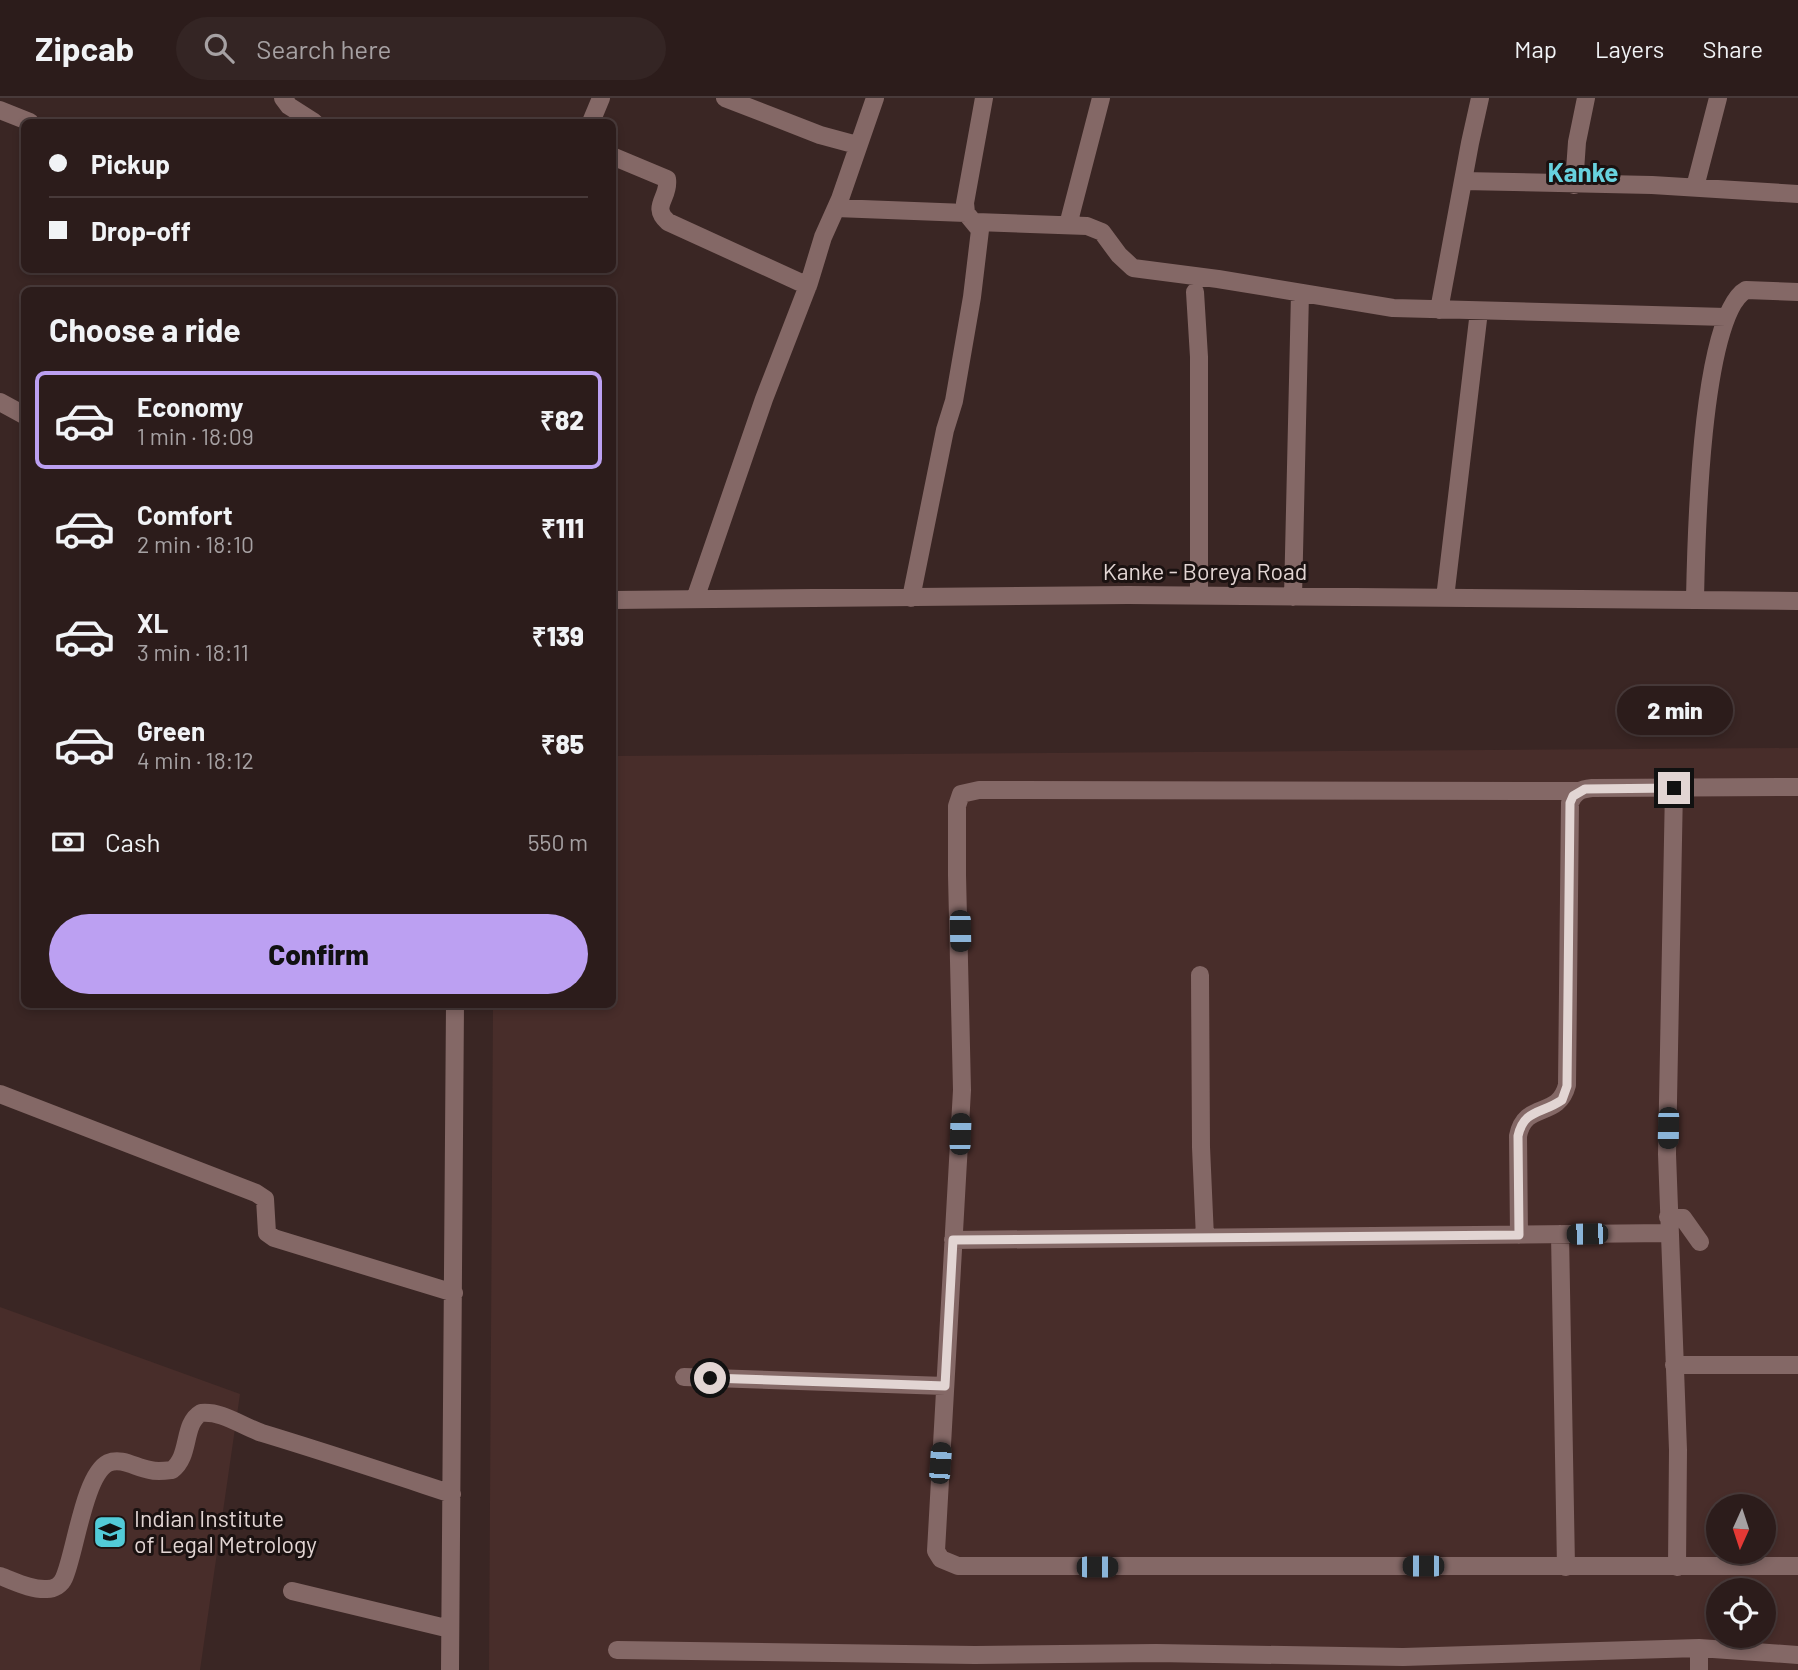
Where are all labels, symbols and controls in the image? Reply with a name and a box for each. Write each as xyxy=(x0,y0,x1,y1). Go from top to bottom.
search box xyxy=(176,17,666,80)
text: Zipcab xyxy=(35,28,134,68)
icon: search xyxy=(200,29,238,67)
text: Search here xyxy=(256,33,391,64)
text: Map xyxy=(1514,34,1557,63)
text: Layers xyxy=(1595,34,1664,63)
text: Share xyxy=(1702,34,1763,63)
text: Pickup xyxy=(91,148,170,179)
district label: Kanke xyxy=(1547,156,1619,187)
text: Drop-off xyxy=(91,215,191,246)
text: Choose a ride xyxy=(49,310,241,348)
icon: car xyxy=(53,389,116,452)
text: Economy xyxy=(137,391,243,422)
text: ₹82 xyxy=(540,404,584,435)
text: 1 min · 18:09 xyxy=(137,422,254,450)
icon: car xyxy=(53,497,116,560)
text: Comfort xyxy=(137,499,233,530)
text: ₹111 xyxy=(541,512,584,543)
text: 2 min · 18:10 xyxy=(137,530,254,558)
street label: Kanke - Boreya Road xyxy=(1103,557,1307,585)
icon: car xyxy=(53,605,116,668)
text: XL xyxy=(137,607,168,638)
text: ₹139 xyxy=(532,620,584,651)
text: 3 min · 18:11 xyxy=(137,638,249,666)
callout: 2 min xyxy=(1616,686,1732,736)
text: 2 min xyxy=(1647,696,1703,724)
icon: car xyxy=(53,713,116,776)
text: Green xyxy=(137,715,205,746)
text: ₹85 xyxy=(541,728,584,759)
text: 4 min · 18:12 xyxy=(137,746,254,774)
route end xyxy=(1658,772,1690,804)
icon: cash xyxy=(49,823,87,861)
text: Cash xyxy=(105,826,160,857)
text: 550 m xyxy=(528,828,588,856)
car xyxy=(950,910,971,952)
button: Confirm xyxy=(49,914,588,994)
car xyxy=(1658,1107,1679,1149)
car xyxy=(949,1113,972,1155)
car xyxy=(1566,1223,1609,1245)
route start xyxy=(694,1362,726,1394)
car xyxy=(929,1441,952,1485)
north arrow xyxy=(1706,1494,1776,1564)
map controls xyxy=(1706,1494,1776,1648)
place label: Indian Institute of Legal Metrology xyxy=(134,1504,317,1558)
school or university icon: Indian Institute of Legal Metrology xyxy=(91,1513,129,1551)
car xyxy=(1403,1556,1445,1577)
car xyxy=(1077,1557,1119,1578)
button: locate xyxy=(1706,1578,1776,1648)

